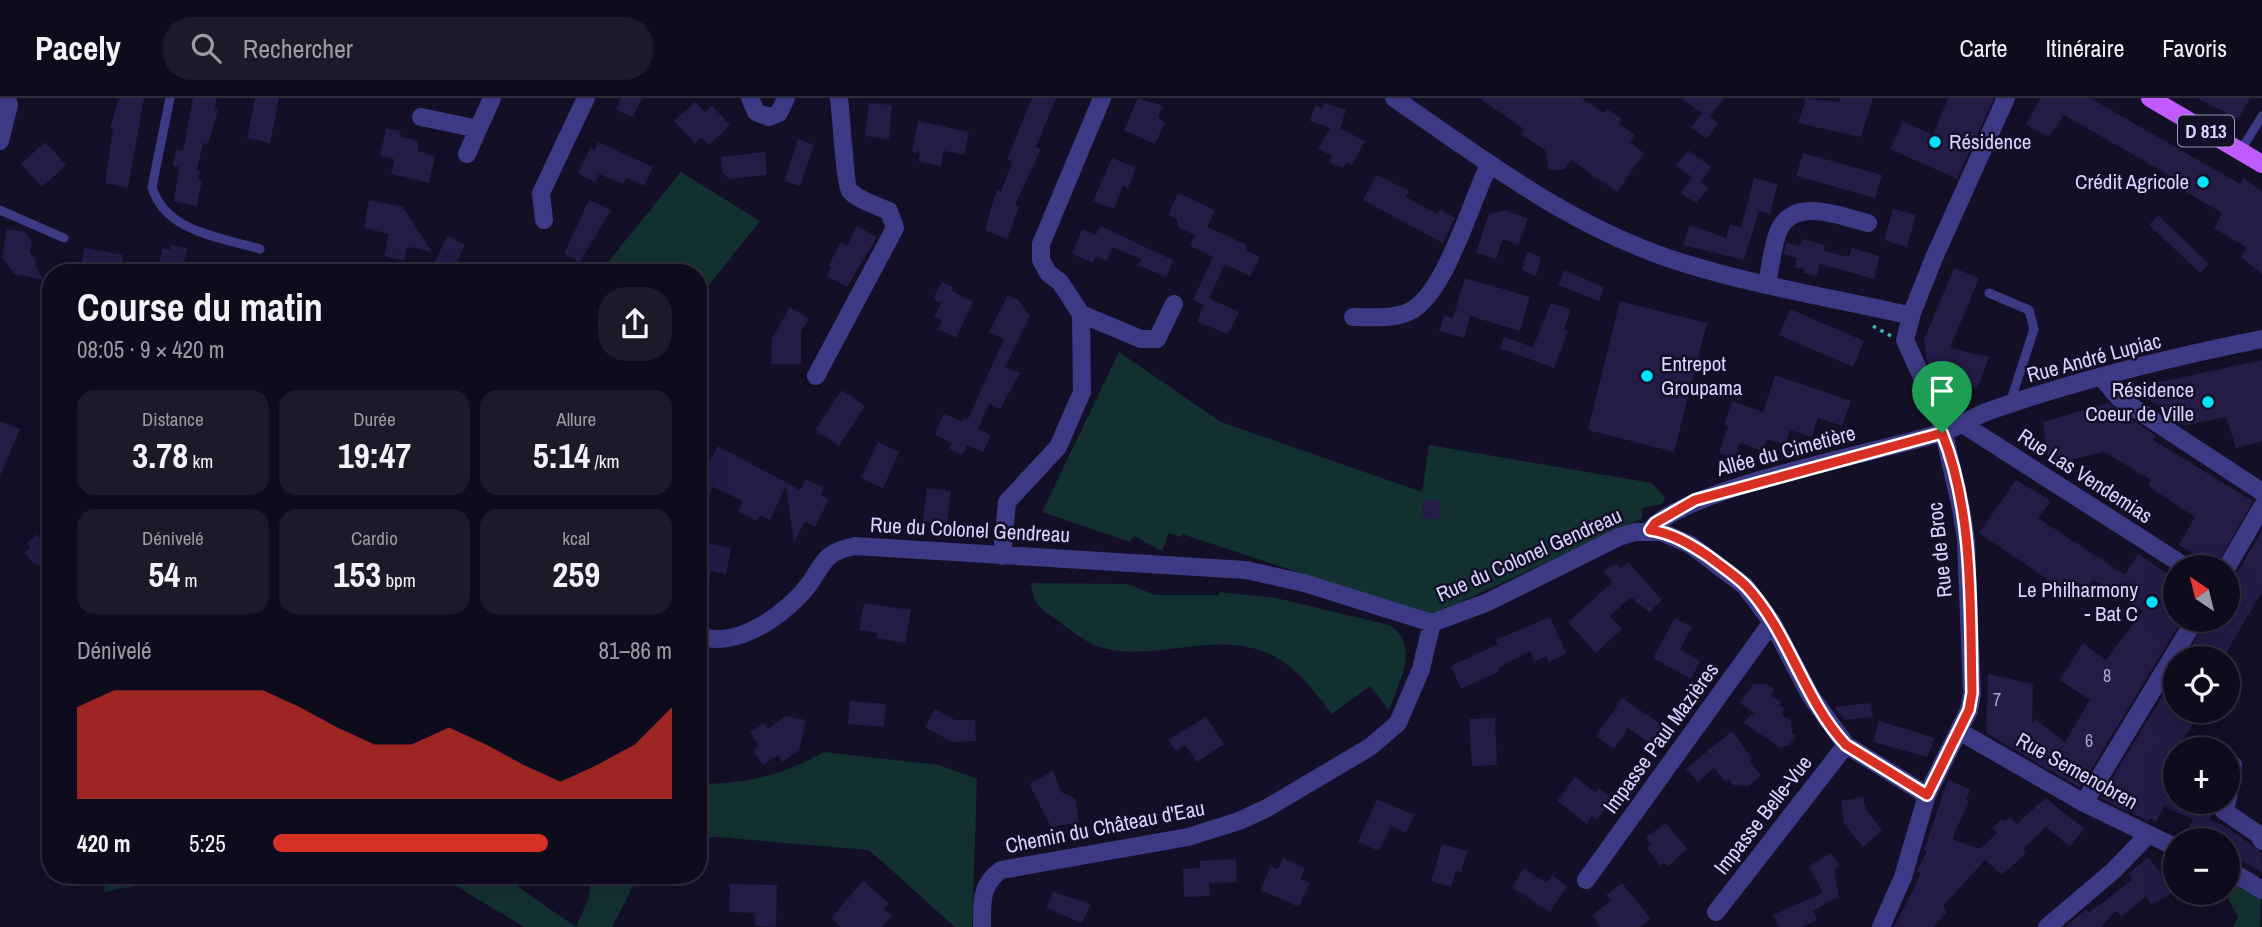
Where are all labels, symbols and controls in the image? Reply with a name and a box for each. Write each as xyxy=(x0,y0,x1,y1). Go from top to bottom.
search box xyxy=(163,17,653,80)
text: Pacely xyxy=(35,26,121,70)
icon: search xyxy=(187,29,225,67)
text: Rechercher xyxy=(243,31,353,66)
text: Carte xyxy=(1959,32,2008,64)
text: Itinéraire xyxy=(2046,32,2124,64)
text: Favoris xyxy=(2162,32,2227,64)
road number: D 813 xyxy=(2178,116,2234,146)
place label: Résidence xyxy=(1949,127,2031,156)
marker: Résidence xyxy=(1927,134,1943,150)
place label: Crédit Agricole xyxy=(2075,167,2189,196)
marker: Crédit Agricole xyxy=(2195,174,2211,190)
text: Course du matin xyxy=(77,282,323,333)
button: share xyxy=(598,287,672,361)
street label: Rue André Lupiac xyxy=(2024,326,2164,389)
text: 08:05 · 9 × 420 m xyxy=(77,334,224,365)
place label: Entrepot Groupama xyxy=(1661,349,1743,402)
pin xyxy=(1912,361,1972,433)
marker: Entrepot Groupama xyxy=(1639,368,1655,384)
icon: arrive xyxy=(1923,372,1961,410)
place label: Résidence Coeur de Ville xyxy=(2085,375,2194,428)
marker: Résidence Coeur de Ville xyxy=(2200,394,2216,410)
text: Distance xyxy=(142,406,204,432)
text: Durée xyxy=(353,406,396,432)
text: Allure xyxy=(556,406,596,432)
street label: Allée du Cimetière xyxy=(1712,418,1859,483)
street label: Rue Las Vendemias xyxy=(2012,421,2158,530)
text: 3.78 xyxy=(132,432,188,479)
text: 19:47 xyxy=(338,432,411,479)
text: 5:14 xyxy=(533,432,590,479)
text: km xyxy=(188,448,213,474)
text: /km xyxy=(590,448,620,474)
street label: Rue du Colonel Gendreau xyxy=(1432,501,1626,608)
street label: Rue de Broc xyxy=(1920,501,1959,599)
street label: Rue du Colonel Gendreau xyxy=(869,510,1071,549)
text: Dénivelé xyxy=(142,525,204,551)
text: Cardio xyxy=(351,525,398,551)
text: kcal xyxy=(562,525,590,551)
text: 54 xyxy=(148,551,180,598)
text: 153 xyxy=(333,551,381,598)
text: 259 xyxy=(552,551,600,598)
north arrow xyxy=(2163,555,2240,632)
map controls xyxy=(2163,555,2240,905)
text: m xyxy=(180,567,197,593)
text: bpm xyxy=(381,567,416,593)
place label: Le Philharmony - Bat C xyxy=(2017,575,2138,628)
marker: Le Philharmony - Bat C xyxy=(2144,594,2160,610)
text: Dénivelé xyxy=(77,635,151,666)
text: 81–86 m xyxy=(599,635,672,666)
button: locate xyxy=(2163,646,2240,723)
street label: Impasse Paul Mazières xyxy=(1596,656,1725,819)
house number: 8 xyxy=(2103,663,2111,688)
house number: 7 xyxy=(1993,687,2001,712)
street label: Rue Semenobren xyxy=(2011,725,2143,816)
house number: 6 xyxy=(2085,728,2093,753)
button: + xyxy=(2163,737,2240,814)
street label: Impasse Belle-Vue xyxy=(1707,749,1818,880)
street label: Chemin du Château d'Eau xyxy=(1003,793,1207,860)
text: 420 m xyxy=(77,828,130,859)
text: 5:25 xyxy=(189,828,226,859)
button: − xyxy=(2163,828,2240,905)

